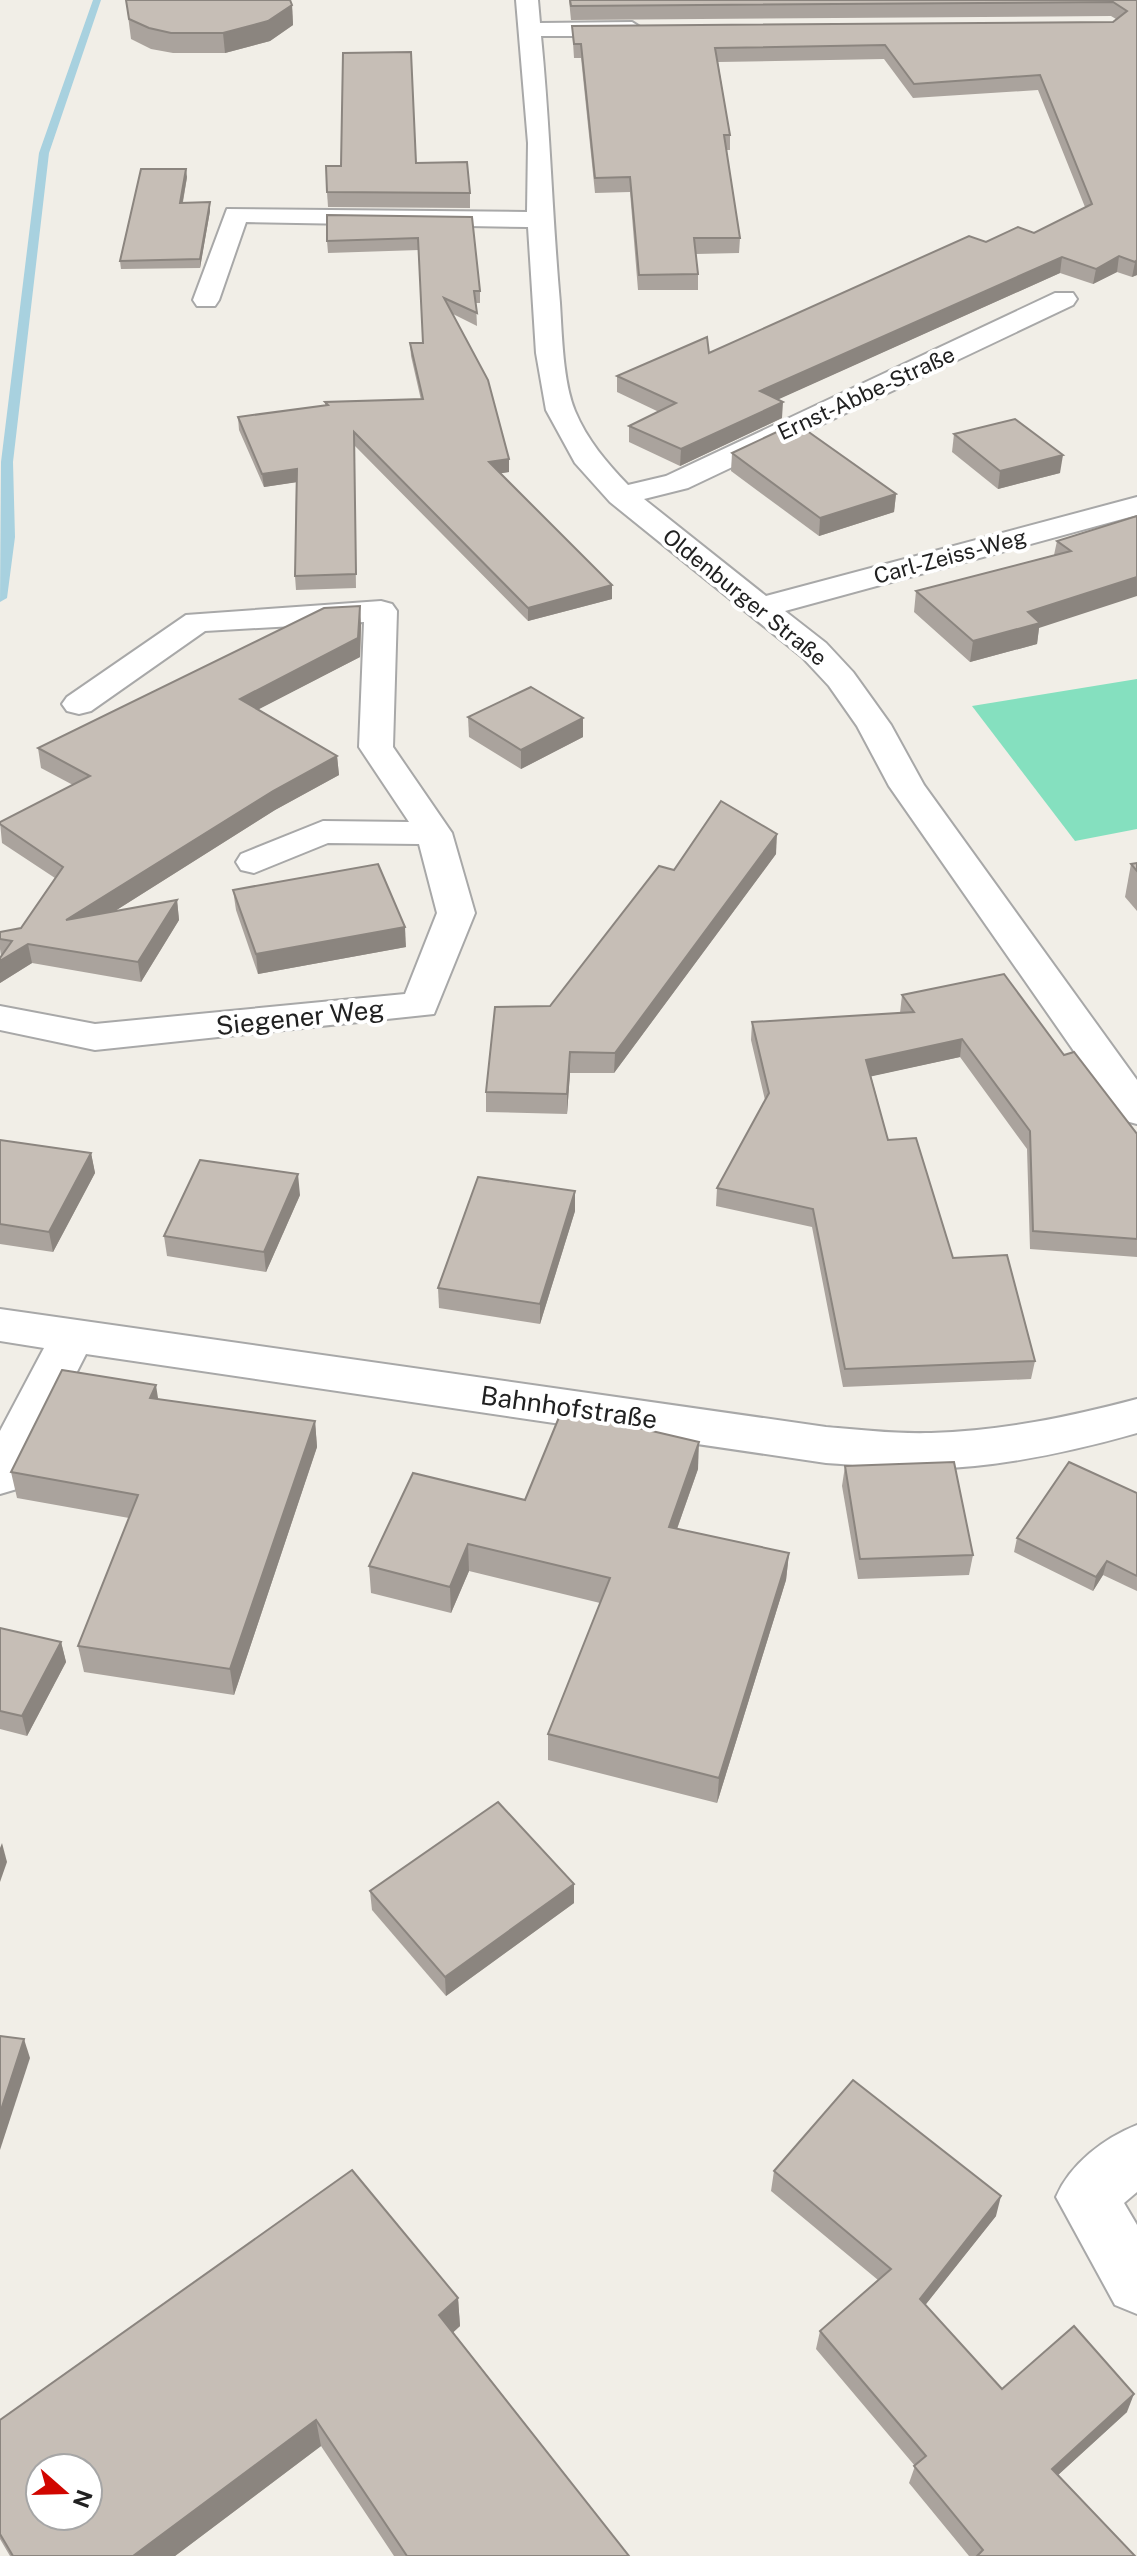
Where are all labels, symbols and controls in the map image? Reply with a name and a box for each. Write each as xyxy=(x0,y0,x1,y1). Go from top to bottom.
street label: Ernst-Abbe-Straße xyxy=(773,341,959,445)
street label: Oldenburger Straße xyxy=(658,523,832,671)
street label: Carl-Zeiss-Weg xyxy=(871,523,1029,589)
street label: Siegener Weg xyxy=(214,993,386,1041)
street label: Bahnhofstraße xyxy=(479,1379,659,1435)
north arrow xyxy=(24,2452,104,2532)
text: N xyxy=(68,2486,98,2511)

